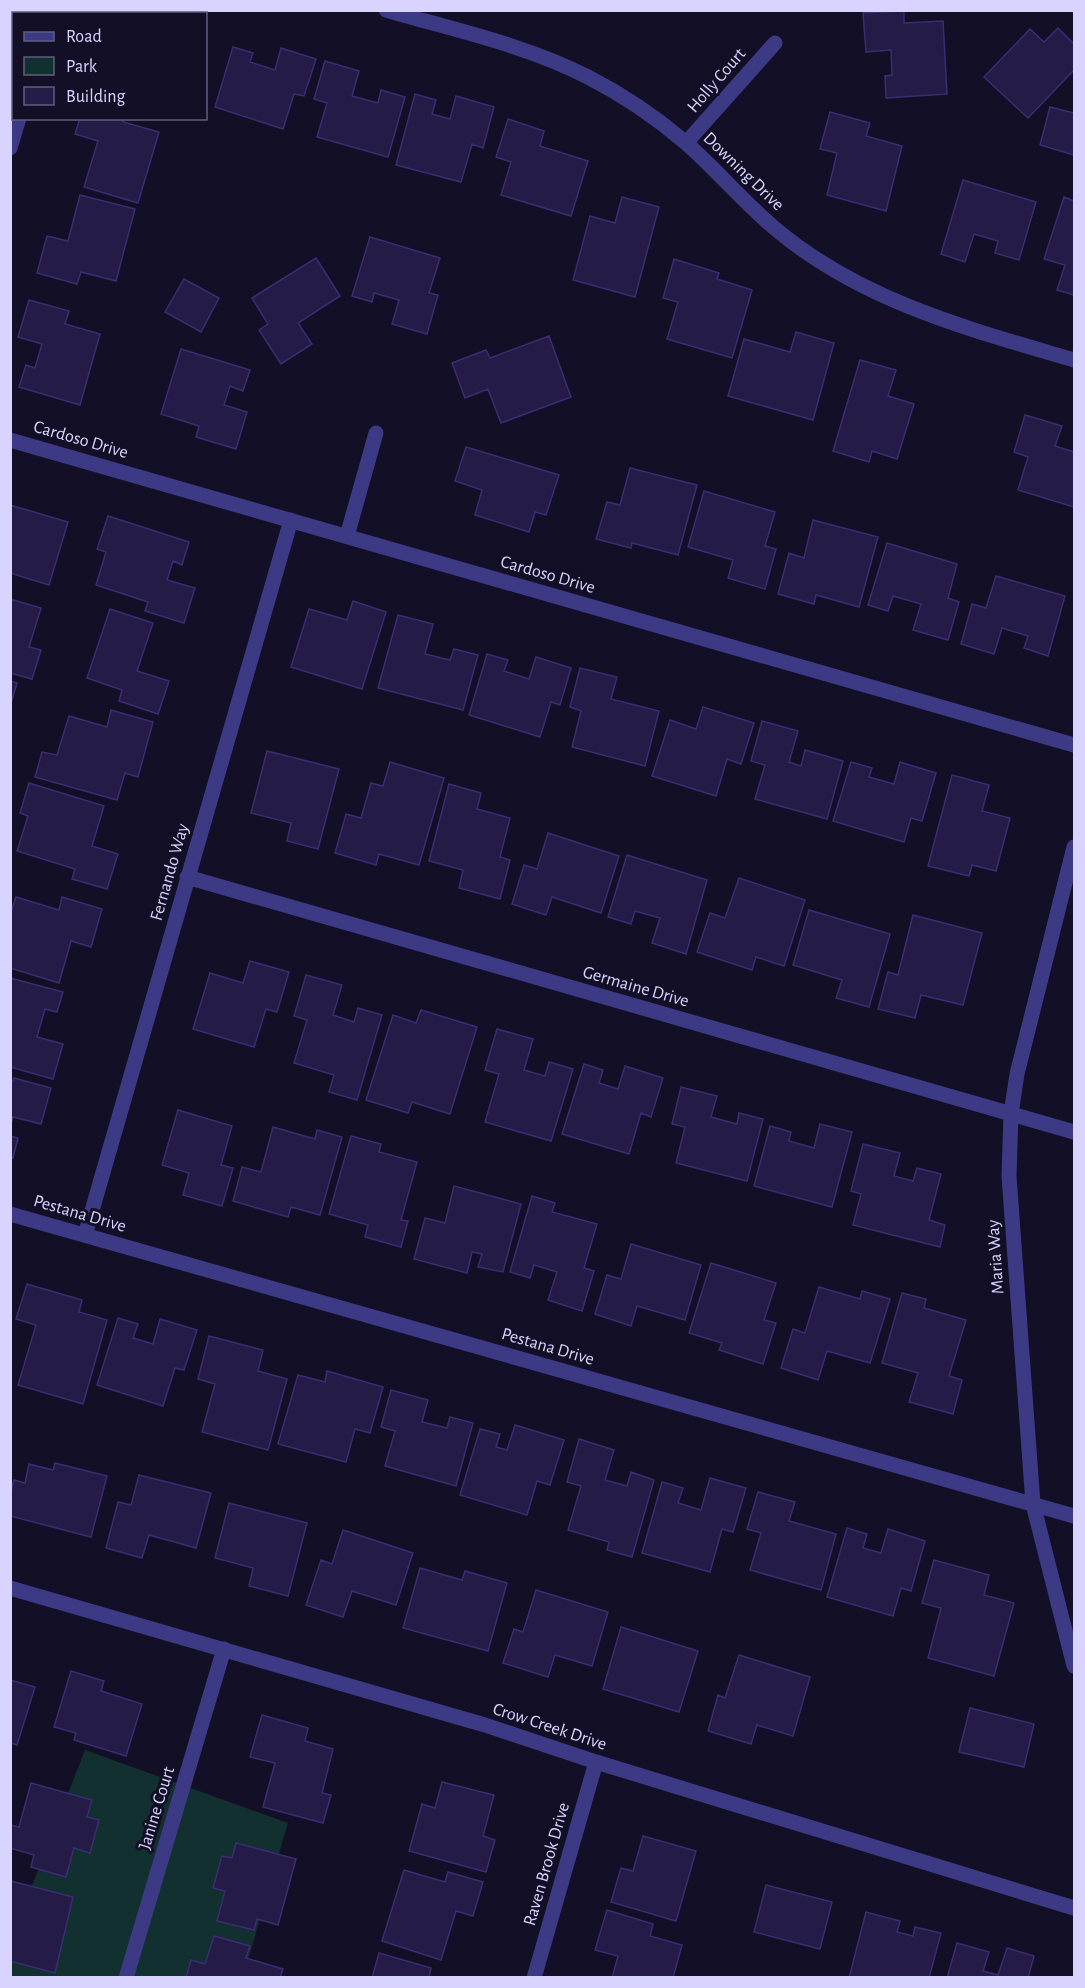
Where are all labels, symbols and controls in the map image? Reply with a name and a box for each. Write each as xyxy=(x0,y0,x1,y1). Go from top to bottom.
legend xyxy=(12,12,207,120)
text: Road xyxy=(66,28,102,46)
street label: Holly Court xyxy=(684,45,750,116)
text: Park xyxy=(66,58,98,76)
text: Building xyxy=(66,88,126,106)
street label: Downing Drive xyxy=(699,129,787,214)
street label: Cardoso Drive xyxy=(31,418,130,462)
street label: Cardoso Drive xyxy=(498,553,597,597)
street label: Fernando Way xyxy=(148,821,192,923)
street label: Germaine Drive xyxy=(581,963,691,1011)
street label: Pestana Drive xyxy=(31,1192,128,1236)
street label: Maria Way xyxy=(984,1219,1008,1295)
street label: Pestana Drive xyxy=(499,1325,596,1369)
street label: Crow Creek Drive xyxy=(491,1700,609,1754)
street label: Janine Court xyxy=(136,1764,178,1852)
street label: Raven Brook Drive xyxy=(521,1801,573,1928)

